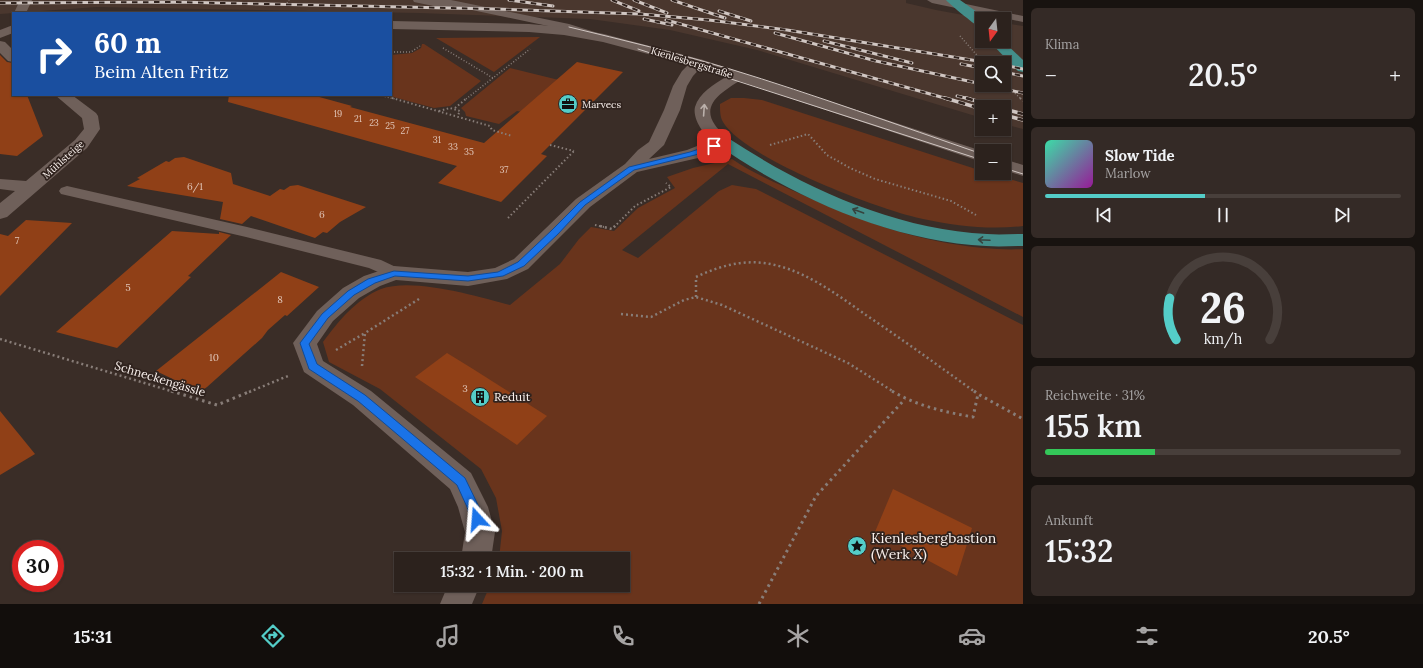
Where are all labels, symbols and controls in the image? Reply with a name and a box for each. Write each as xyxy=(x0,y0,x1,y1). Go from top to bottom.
north arrow xyxy=(975,12,1011,48)
map controls xyxy=(975,12,1011,180)
text: 60 m xyxy=(94,25,161,61)
icon: right xyxy=(28,28,80,80)
text: Klima xyxy=(1045,36,1079,53)
street label: Kienlesbergstraße xyxy=(649,44,735,81)
button: search xyxy=(975,56,1011,92)
text: 20.5° xyxy=(1188,56,1258,94)
text: Beim Alten Fritz xyxy=(94,60,228,83)
text: − xyxy=(1045,61,1057,89)
text: + xyxy=(1389,61,1401,89)
office icon: Marvecs xyxy=(557,93,579,115)
place label: Marvecs xyxy=(582,98,621,111)
button: + xyxy=(975,100,1011,136)
one-way arrow xyxy=(700,103,707,116)
house number: 19 xyxy=(334,108,342,119)
house number: 21 xyxy=(354,113,362,124)
house number: 23 xyxy=(369,117,379,128)
house number: 25 xyxy=(385,120,395,131)
house number: 27 xyxy=(401,125,409,136)
pin xyxy=(697,129,731,163)
house number: 31 xyxy=(433,134,441,145)
icon: arrive xyxy=(703,135,725,157)
street label: Mühlsteige xyxy=(40,137,87,181)
house number: 33 xyxy=(448,141,458,152)
button: − xyxy=(975,144,1011,180)
house number: 35 xyxy=(464,146,474,157)
text: Slow Tide xyxy=(1105,146,1175,165)
house number: 37 xyxy=(500,164,508,175)
text: Marlow xyxy=(1105,165,1151,182)
house number: 6/1 xyxy=(187,180,203,193)
icon: previous xyxy=(1093,204,1115,226)
icon: pause xyxy=(1212,204,1234,226)
icon: next xyxy=(1331,204,1353,226)
one-way arrow xyxy=(851,207,864,214)
house number: 6 xyxy=(319,208,325,221)
house number: 7 xyxy=(15,234,20,247)
one-way arrow xyxy=(978,236,991,243)
house number: 5 xyxy=(125,281,131,294)
text: 26 xyxy=(1200,281,1246,334)
house number: 8 xyxy=(277,293,283,306)
text: km/h xyxy=(1204,330,1243,349)
house number: 10 xyxy=(209,351,219,364)
street label: Schneckengässle xyxy=(113,358,208,400)
house number: 3 xyxy=(462,382,468,395)
building icon: Reduit xyxy=(469,386,491,408)
text: Reichweite · 31% xyxy=(1045,387,1145,404)
place label: Reduit xyxy=(494,389,531,404)
text: 155 km xyxy=(1045,407,1142,445)
position arrow xyxy=(456,498,498,540)
text: Ankunft xyxy=(1045,512,1093,529)
place label: Kienlesbergbastion (Werk X) xyxy=(871,529,997,563)
text: 15:32 xyxy=(1045,532,1113,570)
place icon: Kienlesbergbastion (Werk X) xyxy=(846,535,868,557)
speed limit sign: 30 xyxy=(12,540,64,592)
text: 15:32 · 1 Min. · 200 m xyxy=(440,562,584,581)
icon: directions xyxy=(259,622,287,650)
icon: music xyxy=(434,622,462,650)
icon: phone xyxy=(609,622,637,650)
icon: climate xyxy=(784,622,812,650)
icon: car xyxy=(958,622,986,650)
icon: filters xyxy=(1133,622,1161,650)
text: 15:31 xyxy=(73,625,112,648)
text: 20.5° xyxy=(1308,625,1350,648)

